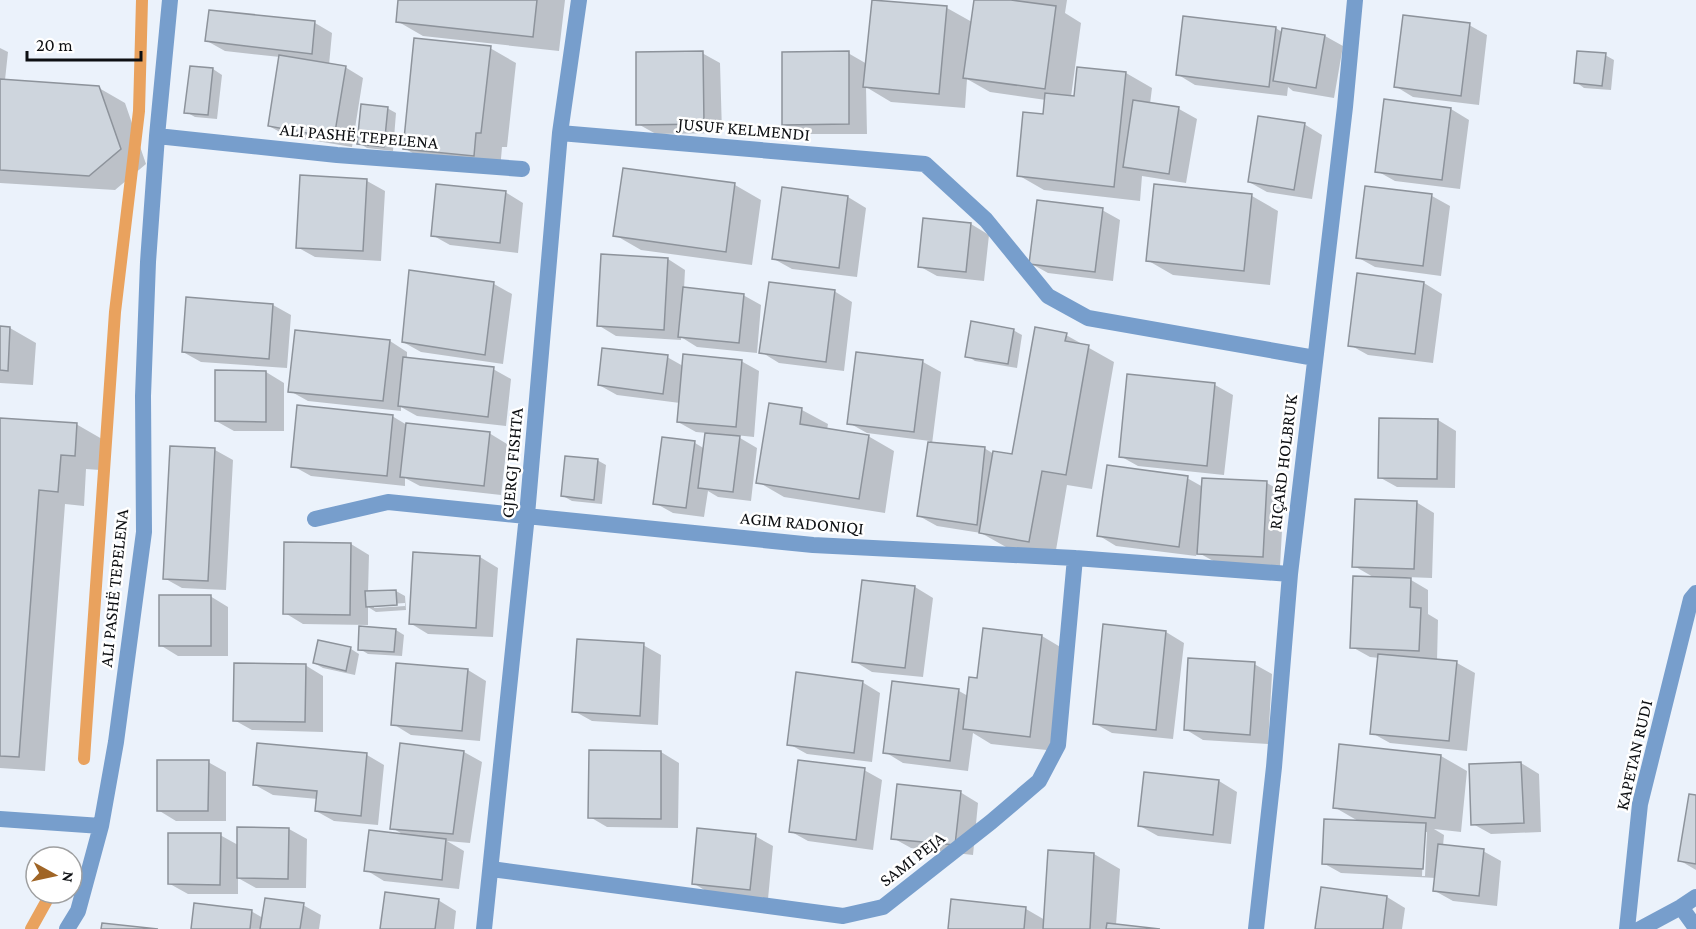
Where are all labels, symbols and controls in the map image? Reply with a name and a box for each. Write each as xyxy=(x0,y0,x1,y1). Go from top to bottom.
scale bar xyxy=(27,24,141,62)
text: 20 m xyxy=(36,35,73,55)
street label: JUSUF KELMENDI xyxy=(675,113,811,145)
street label: ALI PASHË TEPELENA xyxy=(279,119,440,153)
street label: RIÇARD HOLBRUK xyxy=(1265,393,1301,531)
street label: GJERGJ FISHTA xyxy=(497,406,527,519)
street label: ALI PASHË TEPELENA xyxy=(96,507,132,668)
street label: AGIM RADONIQI xyxy=(739,508,865,538)
street label: KAPETAN RUDI xyxy=(1612,698,1656,812)
street label: SAMI PEJA xyxy=(876,827,949,891)
north arrow xyxy=(24,845,84,905)
text: N xyxy=(59,870,78,884)

